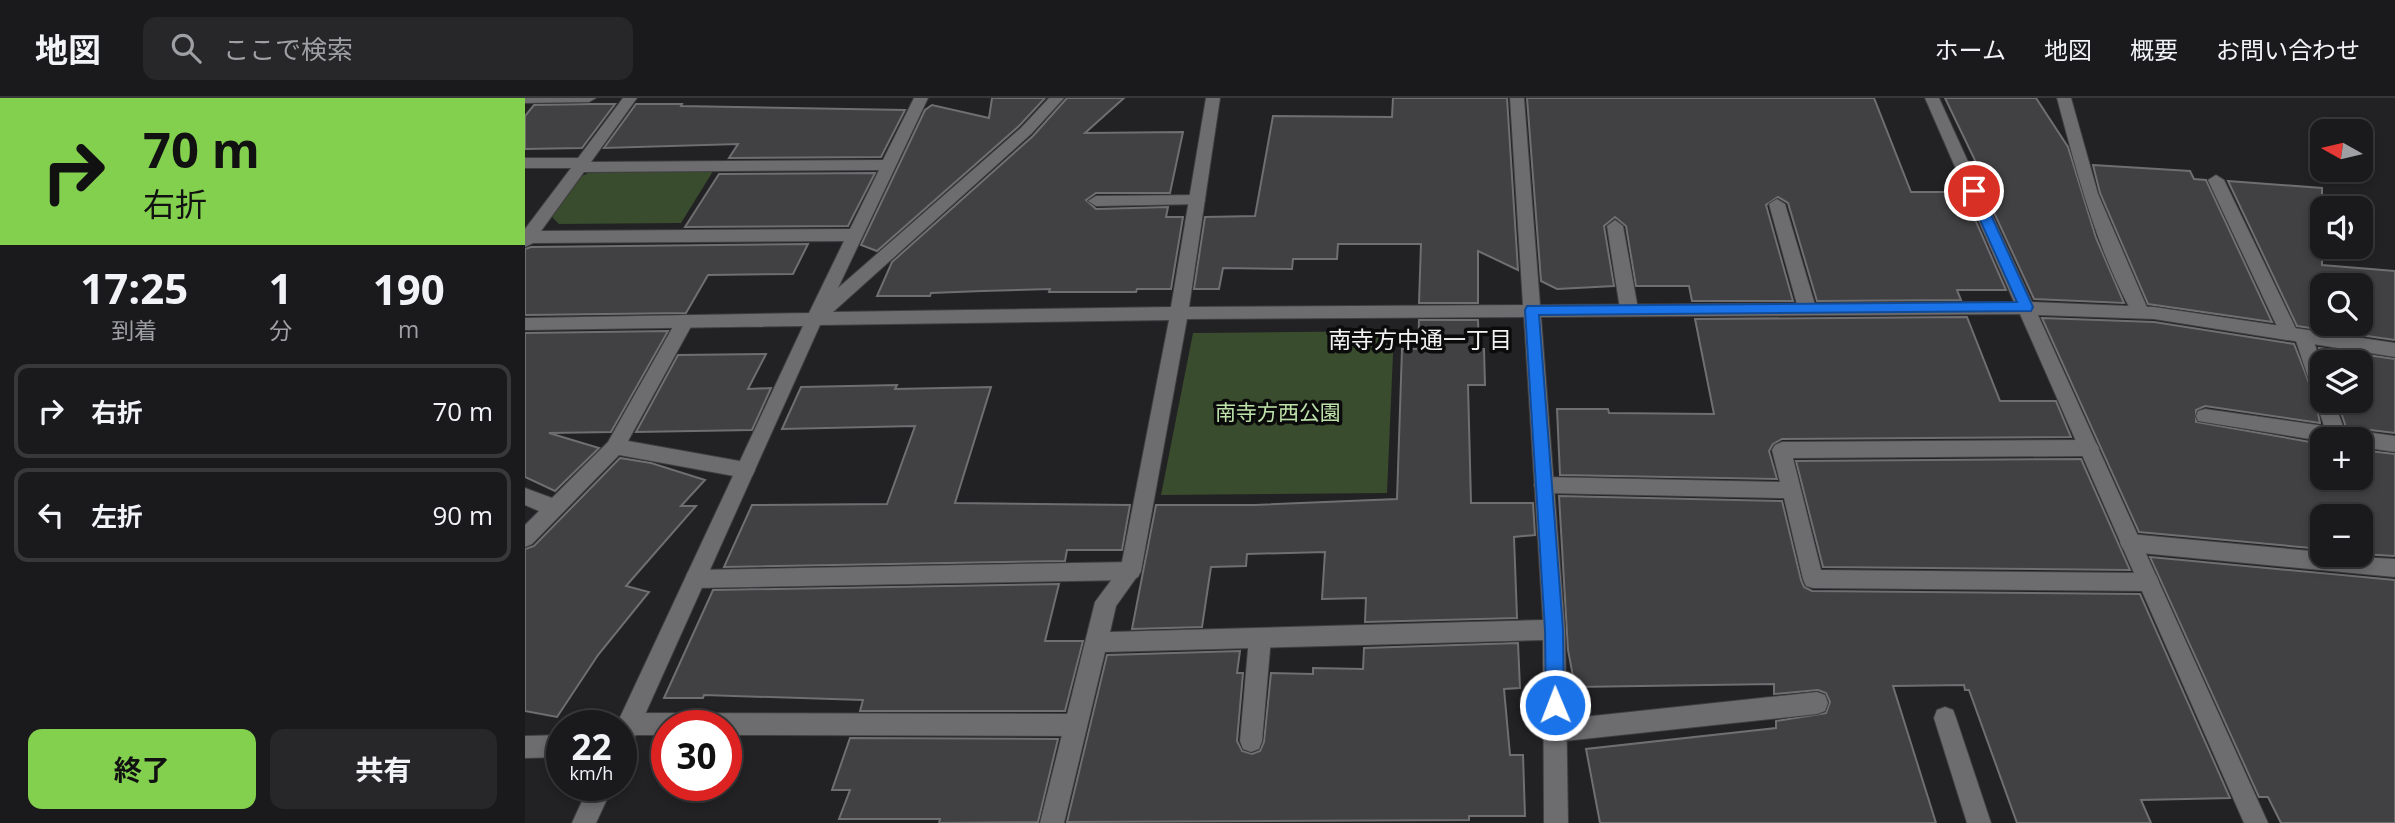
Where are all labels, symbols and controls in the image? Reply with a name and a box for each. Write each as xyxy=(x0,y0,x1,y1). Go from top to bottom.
search box xyxy=(143,17,633,80)
text: 地図 xyxy=(35,27,101,72)
icon: search xyxy=(167,29,205,67)
text: ここで検索 xyxy=(223,31,353,67)
text: ホーム xyxy=(1935,33,2006,66)
text: 地図 xyxy=(2044,33,2092,66)
text: 概要 xyxy=(2130,33,2178,66)
text: お問い合わせ xyxy=(2216,33,2360,66)
text: 70 m xyxy=(143,116,260,182)
north arrow xyxy=(2310,119,2373,182)
map controls xyxy=(2310,119,2373,567)
icon: right xyxy=(28,126,119,217)
pin xyxy=(1944,161,2004,221)
icon: arrive xyxy=(1955,172,1993,210)
text: 右折 xyxy=(143,182,207,225)
button: sound xyxy=(2310,196,2373,259)
text: 17:25 xyxy=(80,259,188,316)
text: 1 xyxy=(268,259,293,316)
text: 190 xyxy=(373,260,445,317)
button: search xyxy=(2310,273,2373,336)
text: m xyxy=(398,313,419,345)
text: 到着 xyxy=(111,314,157,346)
text: 分 xyxy=(269,314,292,346)
district label: 南寺方中通一丁目 xyxy=(1328,323,1512,355)
button: layers xyxy=(2310,350,2373,413)
icon: right xyxy=(32,392,70,430)
text: 70 m xyxy=(432,393,493,429)
text: 右折 xyxy=(91,394,143,430)
park label: 南寺方西公園 xyxy=(1215,398,1341,426)
button: + xyxy=(2310,427,2373,490)
icon: left xyxy=(32,496,70,534)
text: 90 m xyxy=(432,497,493,533)
text: 左折 xyxy=(91,498,143,534)
button: − xyxy=(2310,504,2373,567)
position arrow xyxy=(1518,668,1592,742)
speed limit sign: 30 xyxy=(651,710,742,801)
text: 22 xyxy=(571,723,612,770)
button: 終了 xyxy=(28,729,256,809)
button: 共有 xyxy=(270,729,497,809)
text: km/h xyxy=(570,761,613,785)

